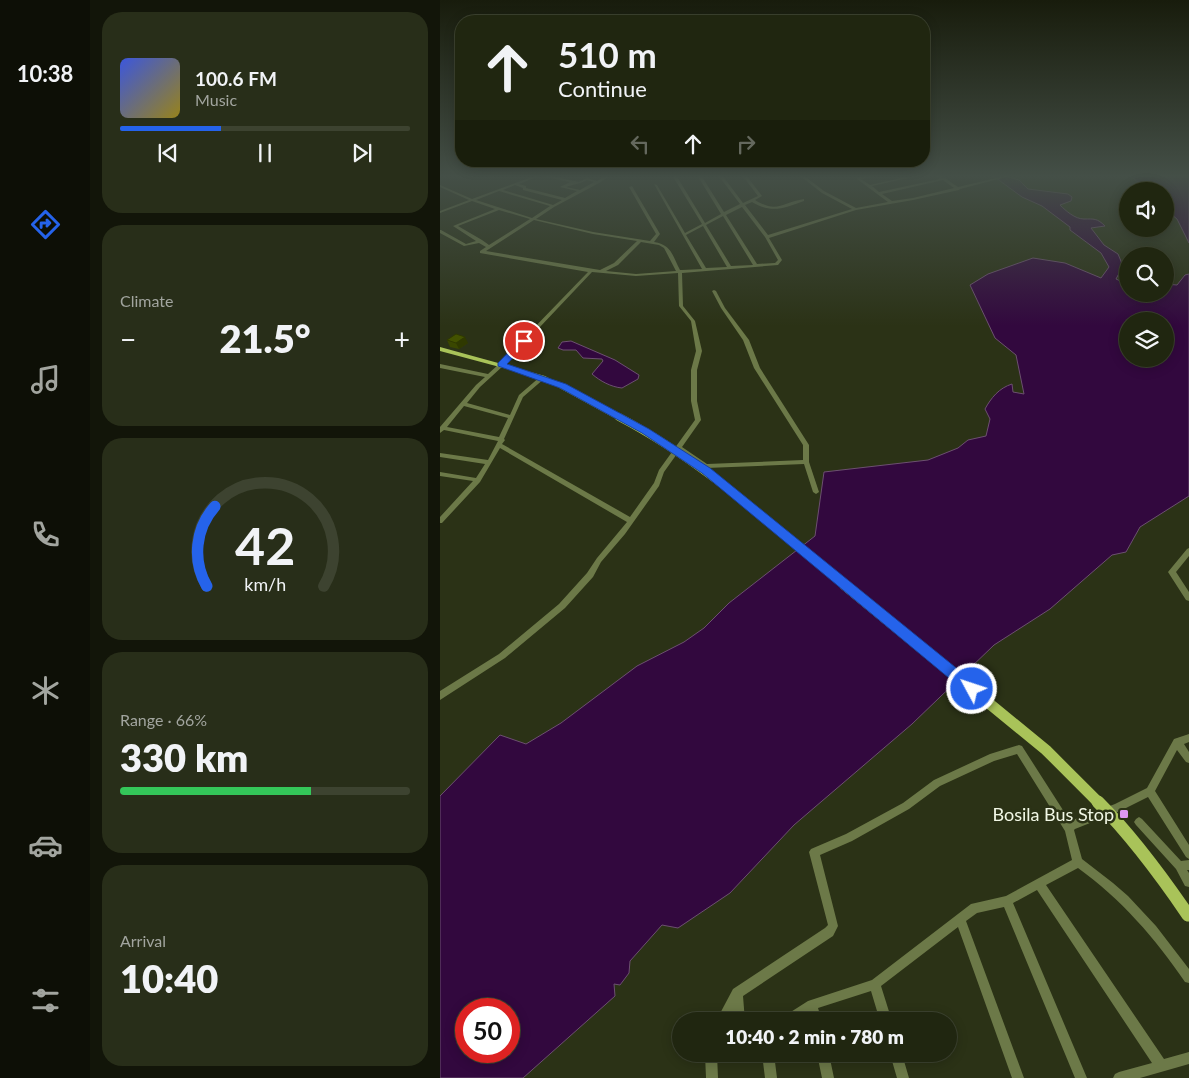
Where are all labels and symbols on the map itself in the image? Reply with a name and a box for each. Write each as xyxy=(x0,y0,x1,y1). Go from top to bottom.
pin xyxy=(503,320,545,362)
position arrow xyxy=(945,662,997,714)
place label: Bosila Bus Stop xyxy=(992,803,1114,825)
marker: Bosila Bus Stop xyxy=(1118,808,1130,820)
speed limit sign: 50 xyxy=(455,998,520,1063)

